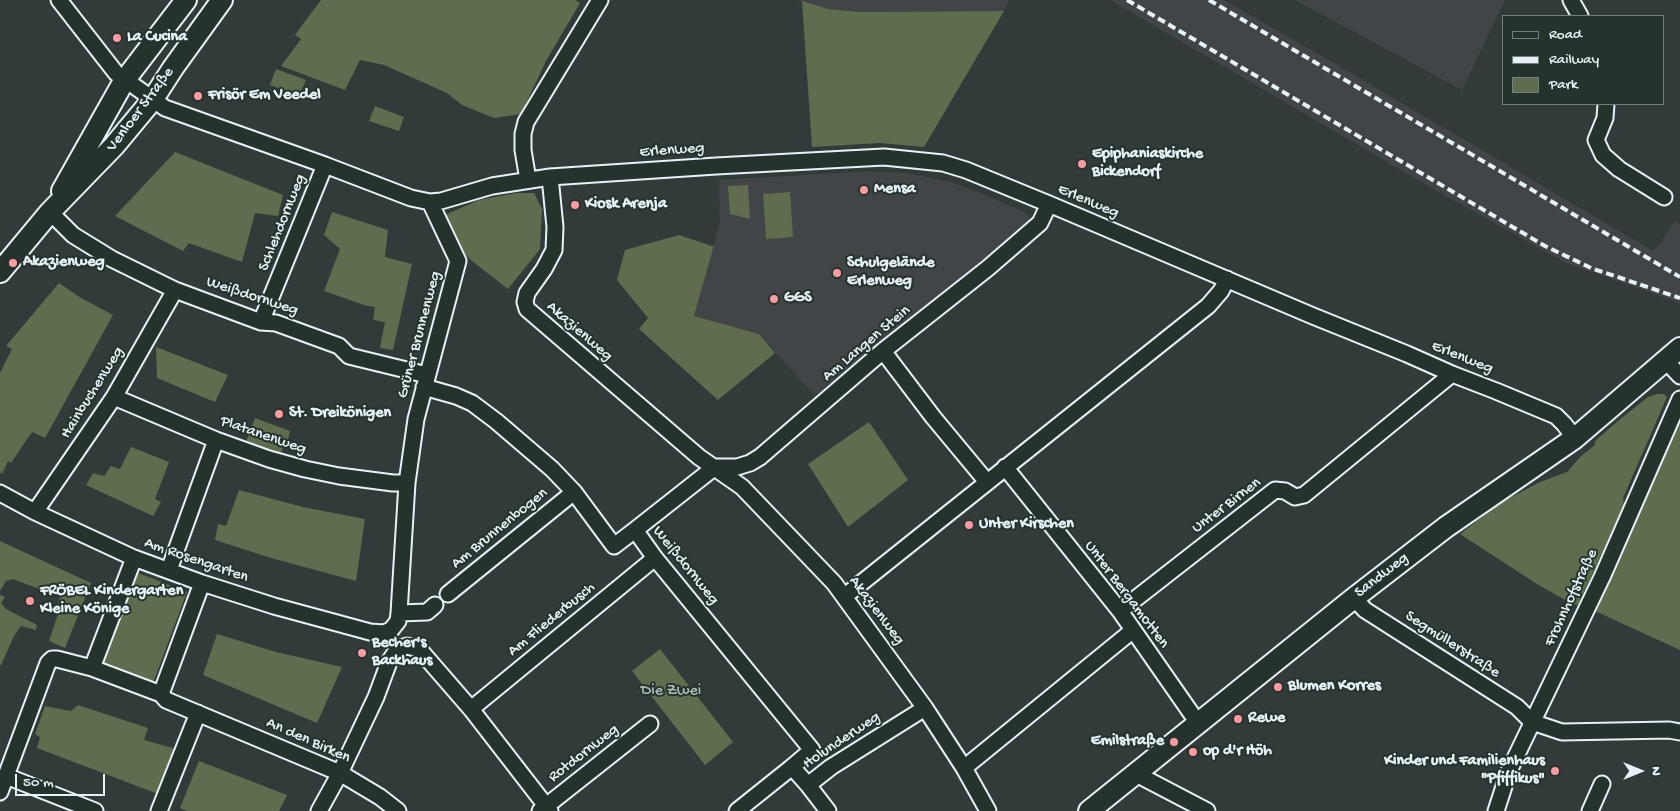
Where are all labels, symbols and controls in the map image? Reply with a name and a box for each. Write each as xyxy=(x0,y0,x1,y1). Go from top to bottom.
legend xyxy=(1502,15,1665,105)
text: Road xyxy=(1549,26,1582,44)
place label: La Cucina xyxy=(127,28,187,48)
marker: La Cucina xyxy=(111,32,123,44)
text: Railway xyxy=(1549,51,1599,69)
street label: Venloer Straße xyxy=(103,64,179,156)
text: Park xyxy=(1549,76,1578,94)
place label: Frisör Em Veedel xyxy=(208,86,321,106)
marker: Frisör Em Veedel xyxy=(192,90,204,102)
street label: Erlenweg xyxy=(639,139,705,163)
place label: Epiphaniaskirche Bickendorf xyxy=(1092,145,1203,183)
marker: Epiphaniaskirche Bickendorf xyxy=(1076,158,1088,170)
street label: Schlehdornweg xyxy=(255,172,311,274)
place label: Mensa xyxy=(874,180,916,200)
street label: Erlenweg xyxy=(1054,181,1122,223)
marker: Mensa xyxy=(858,184,870,196)
place label: Kiosk Arenja xyxy=(585,195,667,215)
marker: Kiosk Arenja xyxy=(569,199,581,211)
place label: Akazienweg xyxy=(23,253,105,273)
place label: Schulgelände Erlenweg xyxy=(847,254,934,292)
marker: Akazienweg xyxy=(7,257,19,269)
marker: Schulgelände Erlenweg xyxy=(831,267,843,279)
street label: Grüner Brunnenweg xyxy=(394,269,446,401)
street label: Weißdornweg xyxy=(203,273,301,321)
place label: GGS xyxy=(784,289,812,309)
marker: GGS xyxy=(768,293,780,305)
street label: Akazienweg xyxy=(542,298,616,366)
street label: Am Langen Stein xyxy=(819,302,915,386)
street label: Erlenweg xyxy=(1428,337,1496,379)
street label: Hainbuchenweg xyxy=(57,344,129,442)
place label: St. Dreikönigen xyxy=(289,404,391,424)
marker: St. Dreikönigen xyxy=(273,408,285,420)
street label: Platanenweg xyxy=(217,412,309,460)
street label: Unter Birnen xyxy=(1189,474,1265,538)
street label: Am Brunnenbogen xyxy=(448,484,552,574)
place label: Unter Kirschen xyxy=(979,515,1074,535)
marker: Unter Kirschen xyxy=(963,519,975,531)
street label: Weißdornweg xyxy=(647,523,723,609)
street label: Am Rosengarten xyxy=(141,534,251,588)
street label: Unter Bergamotten xyxy=(1079,537,1173,653)
street label: Frohnhofstraße xyxy=(1541,546,1603,650)
street label: Sandweg xyxy=(1351,549,1413,603)
street label: Akazienweg xyxy=(844,573,908,649)
street label: Am Fliederbusch xyxy=(504,579,600,661)
place label: FRÖBEL Kindergarten Kleine Könige xyxy=(40,582,183,620)
marker: FRÖBEL Kindergarten Kleine Könige xyxy=(24,595,36,607)
street label: Segmüllerstraße xyxy=(1401,607,1503,683)
place label: Becher's Backhaus xyxy=(372,634,433,672)
marker: Becher's Backhaus xyxy=(356,647,368,659)
place label: Blumen Korres xyxy=(1288,677,1381,697)
marker: Blumen Korres xyxy=(1272,681,1284,693)
park label: Die Zwei xyxy=(641,682,701,702)
street label: Holunderweg xyxy=(800,708,884,774)
place label: Rewe xyxy=(1248,709,1285,729)
marker: Rewe xyxy=(1232,713,1244,725)
street label: An den Birken xyxy=(263,714,353,768)
street label: Rotdornweg xyxy=(545,721,623,787)
place label: Emilstraße xyxy=(1091,732,1164,752)
marker: Emilstraße xyxy=(1168,736,1180,748)
place label: op d'r Höh xyxy=(1203,742,1272,762)
marker: op d'r Höh xyxy=(1187,746,1199,758)
north arrow xyxy=(1615,746,1665,796)
place label: Kinder und Familienhaus "Pfiffikus" xyxy=(1384,752,1545,790)
scale bar xyxy=(18,764,108,796)
marker: Kinder und Familienhaus "Pfiffikus" xyxy=(1549,765,1561,777)
text: N xyxy=(1647,766,1664,776)
text: 50 m xyxy=(23,774,54,792)

